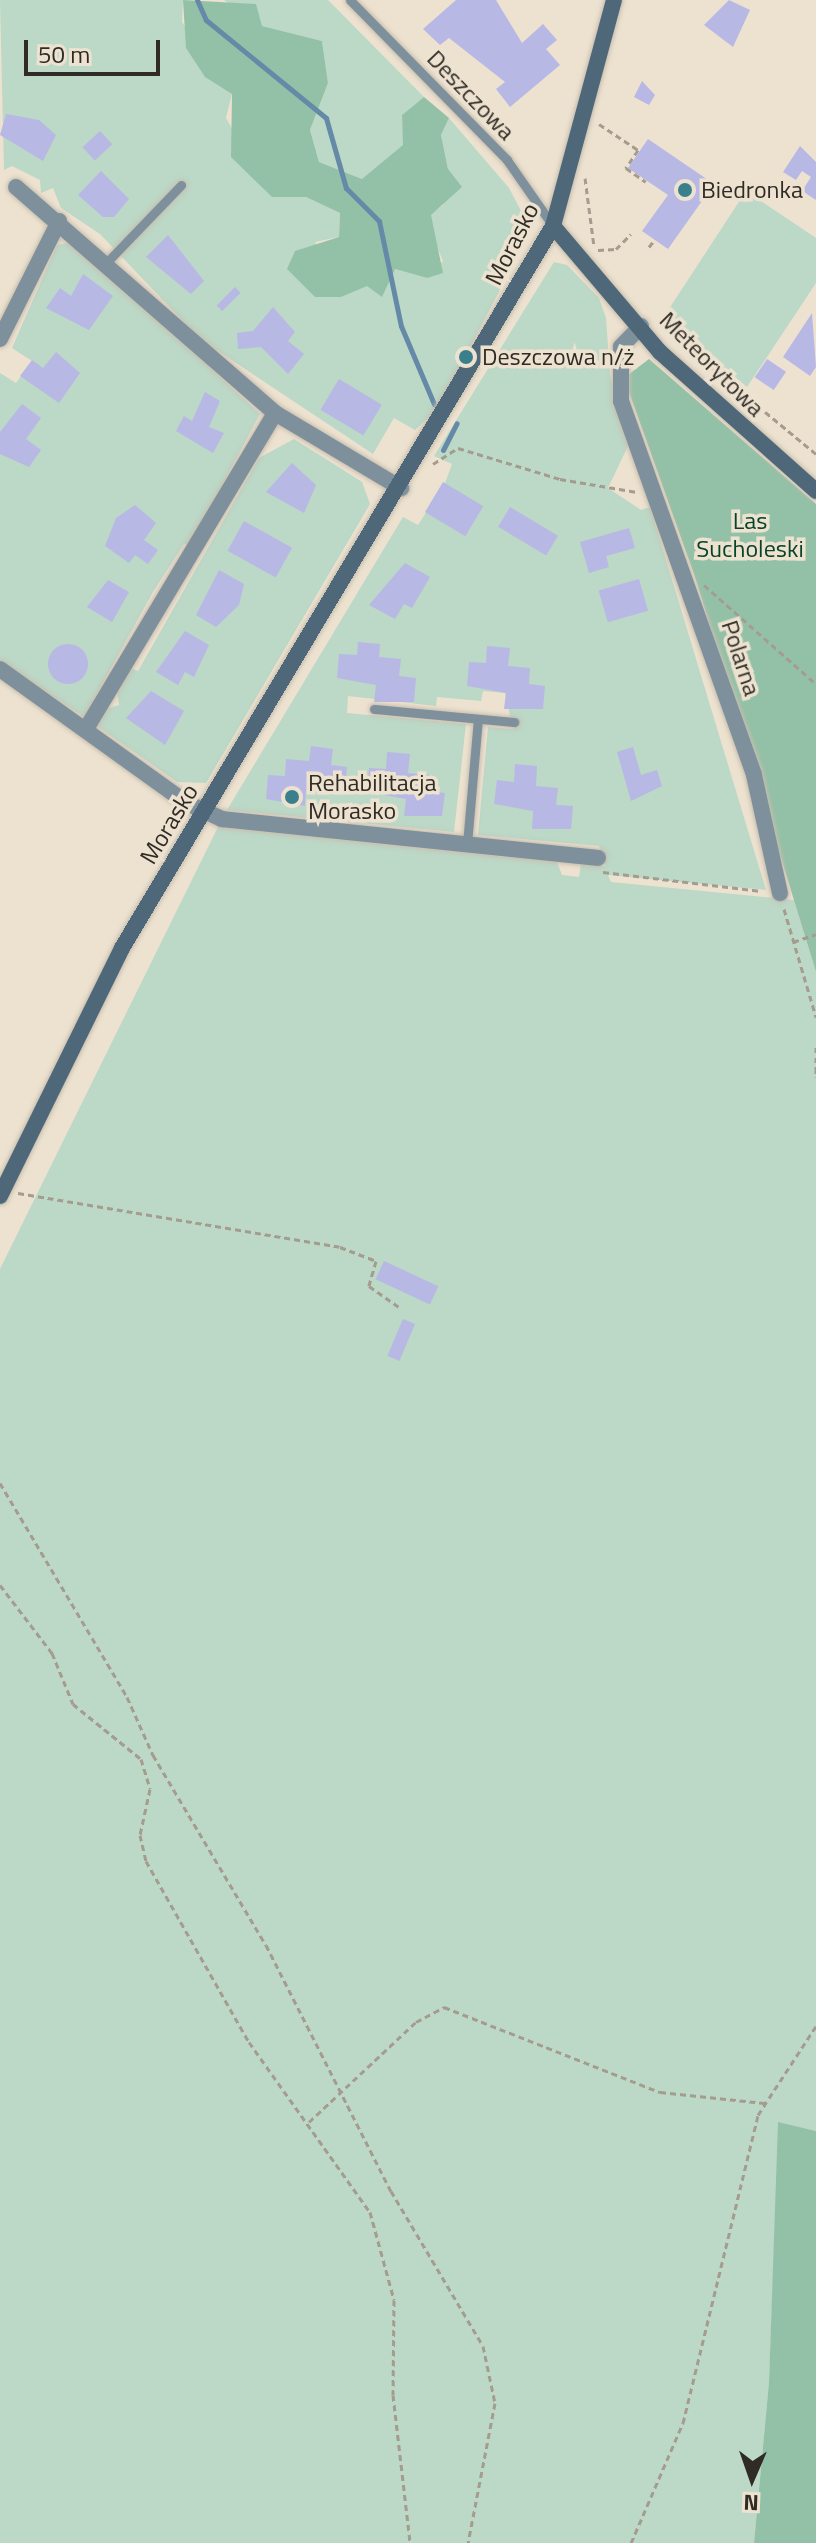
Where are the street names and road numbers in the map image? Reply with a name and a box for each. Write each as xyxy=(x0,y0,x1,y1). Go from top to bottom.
street label: Deszczowa xyxy=(421,44,521,146)
street label: Morasko xyxy=(479,198,545,290)
street label: Meteorytowa xyxy=(654,306,770,422)
street label: Polarna xyxy=(715,617,767,699)
street label: Morasko xyxy=(134,779,204,869)

